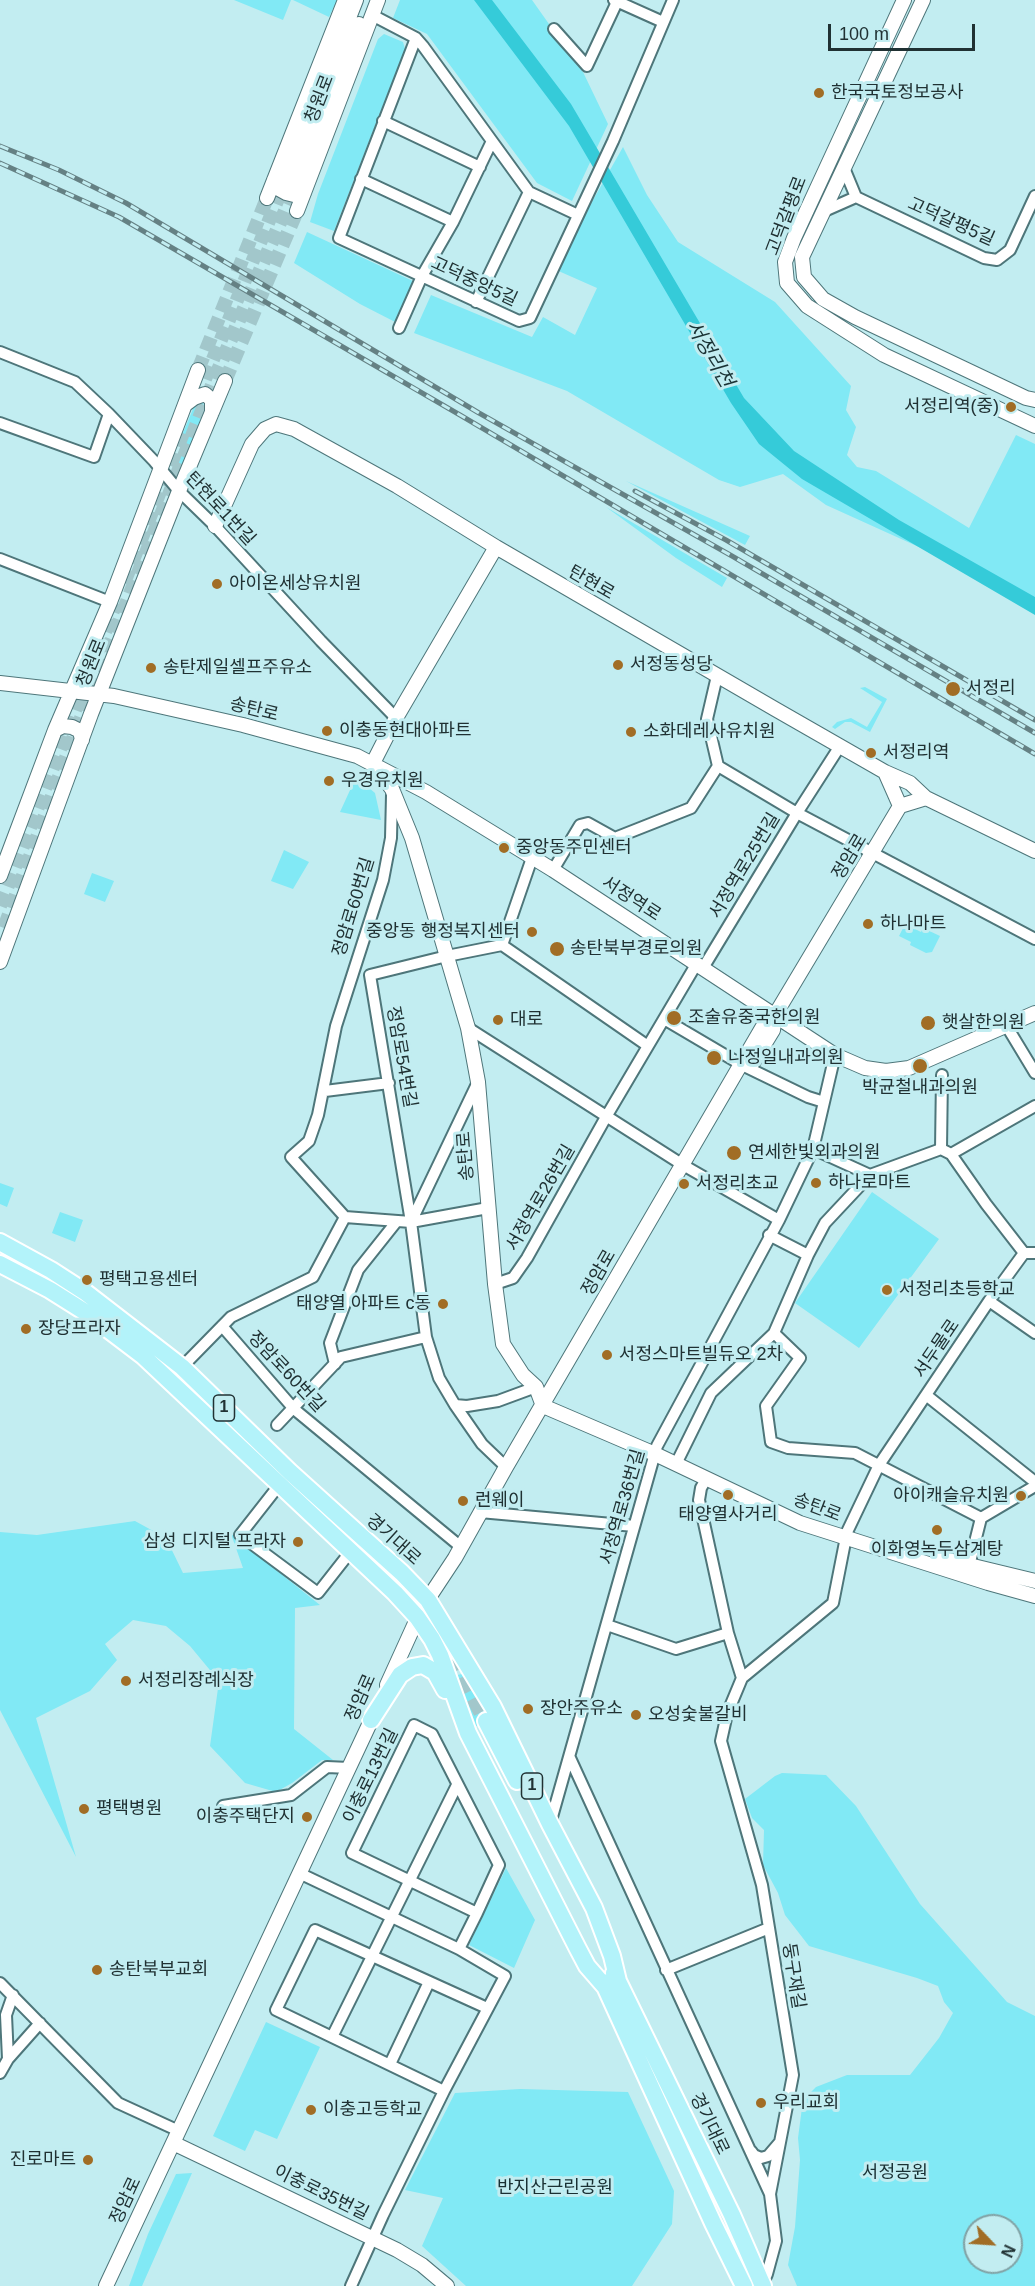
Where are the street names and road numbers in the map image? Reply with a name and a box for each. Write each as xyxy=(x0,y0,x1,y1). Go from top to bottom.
street label: 청원로 xyxy=(301,72,339,126)
street label: 고덕갈평로 xyxy=(762,173,812,259)
street label: 고덕갈평5길 xyxy=(904,193,998,251)
street label: 고덕중앙5길 xyxy=(427,253,521,311)
street label: 탄현로1번길 xyxy=(180,468,260,550)
street label: 탄현로 xyxy=(564,561,618,605)
street label: 청원로 xyxy=(73,636,111,690)
street label: 송탄로 xyxy=(227,694,281,726)
street label: 서정역로25번길 xyxy=(705,809,785,923)
street label: 정암로 xyxy=(828,830,872,884)
street label: 정암로60번길 xyxy=(329,855,379,959)
street label: 서정역로 xyxy=(597,872,665,926)
street label: 정암로54번길 xyxy=(381,1004,421,1110)
street label: 송탄로 xyxy=(453,1130,479,1182)
street label: 서정역로26번길 xyxy=(502,1141,580,1255)
street label: 정암로 xyxy=(577,1246,621,1300)
street label: 서두물로 xyxy=(910,1316,964,1382)
street label: 정암로60번길 xyxy=(243,1327,329,1417)
road number: 1 xyxy=(214,1395,234,1421)
street label: 서정역로36번길 xyxy=(596,1447,650,1567)
street label: 송탄로 xyxy=(790,1489,844,1527)
street label: 경기대로 xyxy=(361,1510,425,1570)
street label: 정암로 xyxy=(341,1671,381,1725)
street label: 이충로13번길 xyxy=(339,1725,403,1827)
road number: 1 xyxy=(522,1773,542,1799)
street label: 둥구재길 xyxy=(777,1942,809,2010)
street label: 경기대로 xyxy=(685,2089,733,2159)
street label: 이충로35번길 xyxy=(270,2161,372,2225)
street label: 정암로 xyxy=(106,2174,146,2228)

